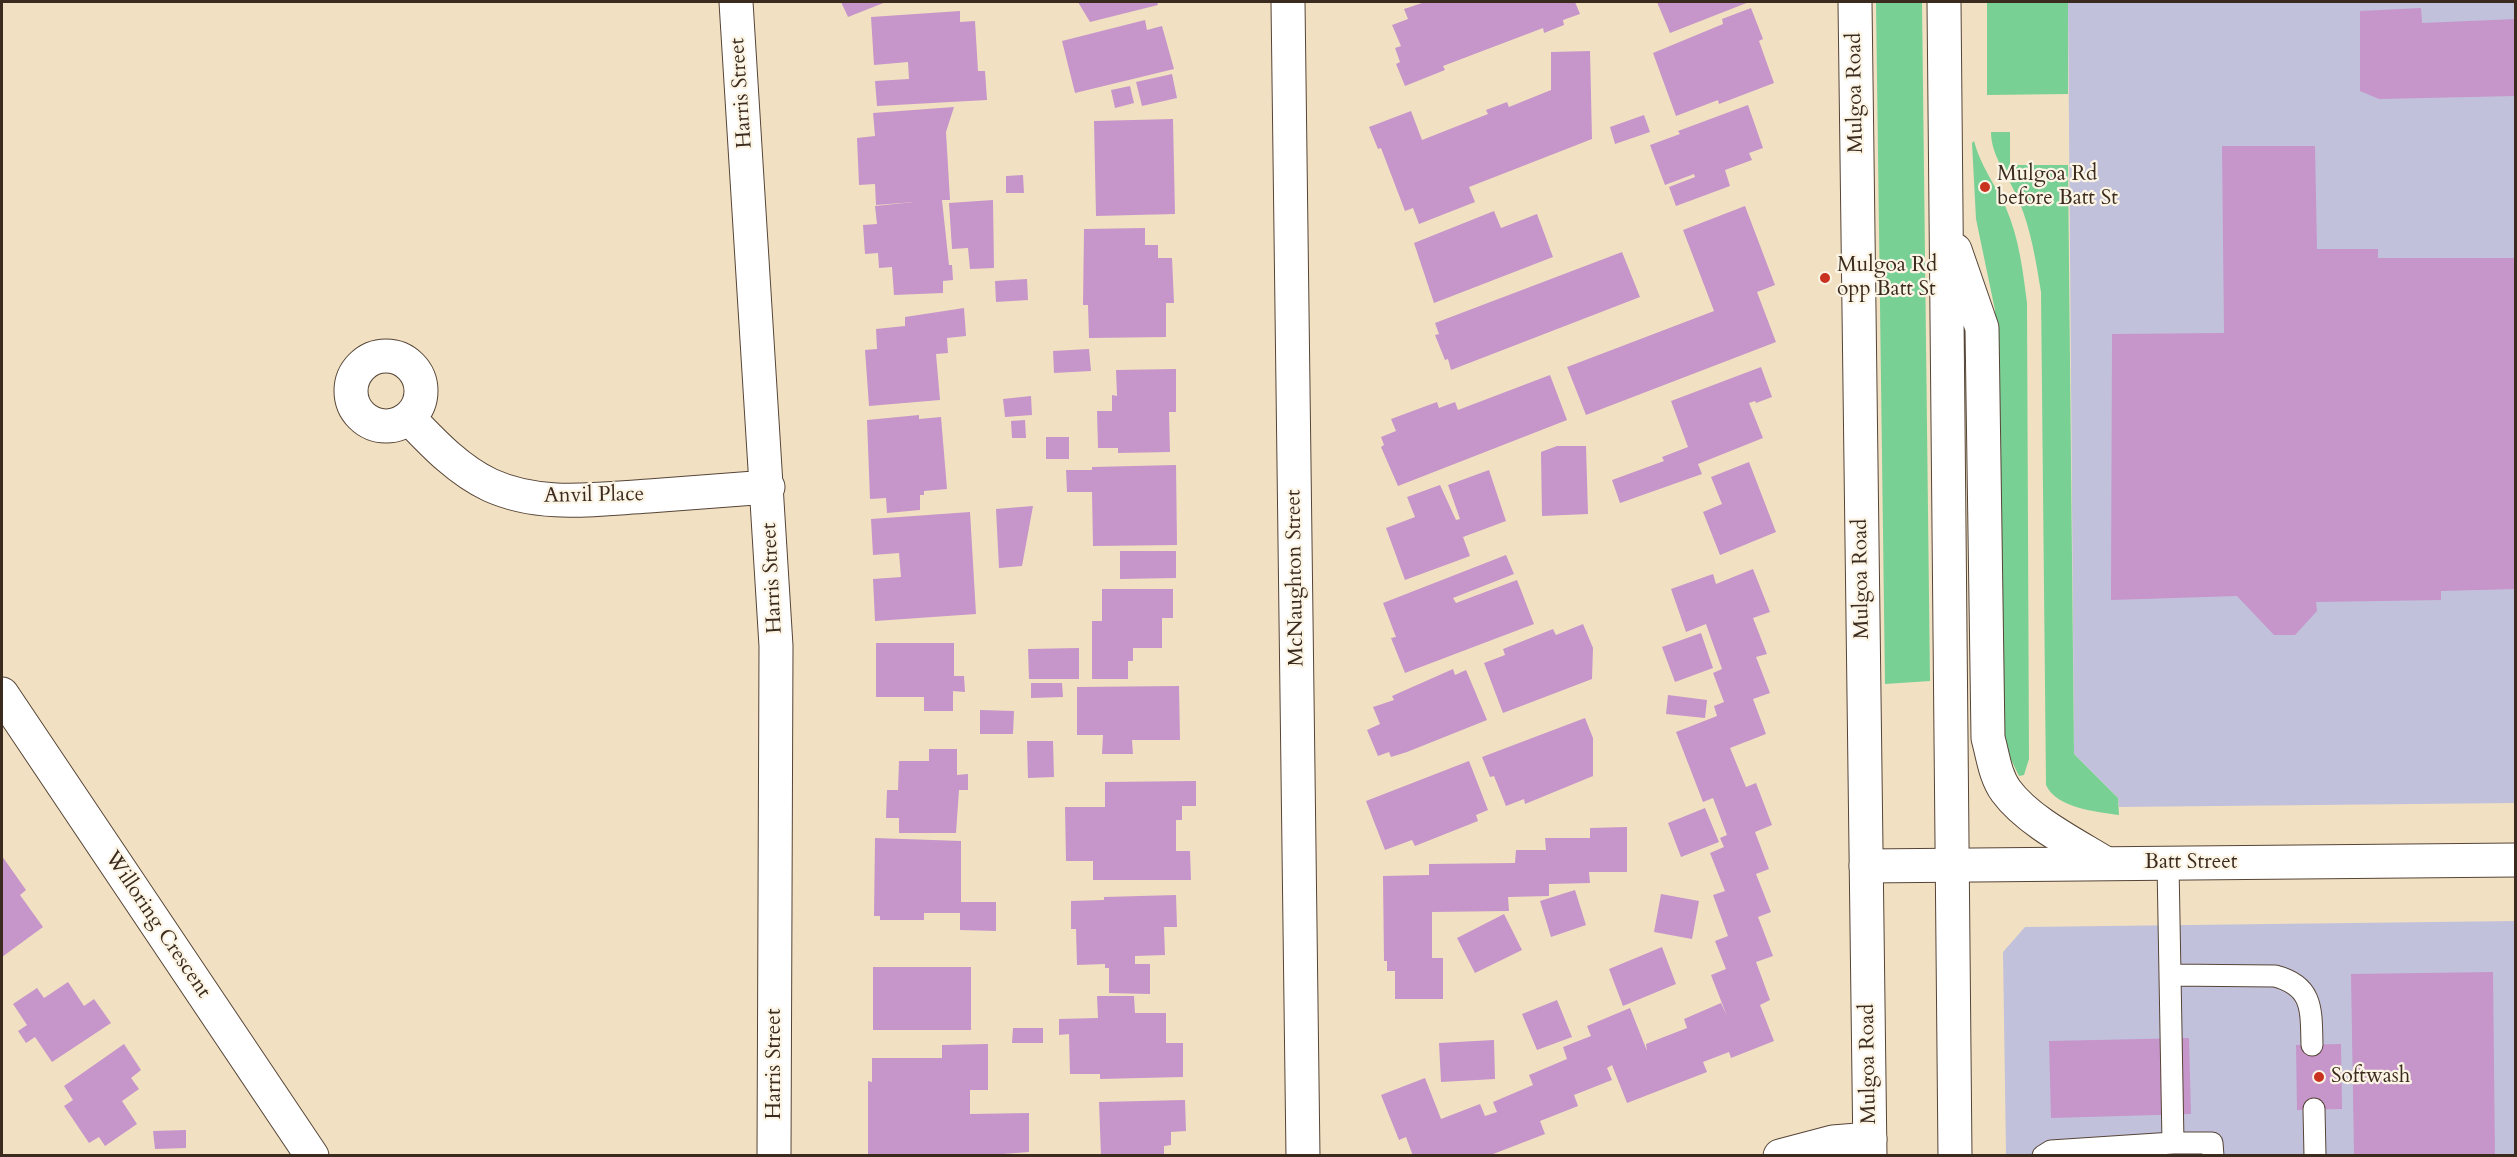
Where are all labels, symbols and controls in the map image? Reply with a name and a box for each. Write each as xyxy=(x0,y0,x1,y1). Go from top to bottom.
street label: Mulgoa Road xyxy=(1842,32,1870,154)
street label: Harris Street xyxy=(726,37,758,149)
place label: Mulgoa Rd before Batt St xyxy=(1997,162,2118,212)
marker: Mulgoa Rd before Batt St xyxy=(1978,180,1992,194)
place label: Mulgoa Rd opp Batt St xyxy=(1837,253,1937,303)
marker: Mulgoa Rd opp Batt St xyxy=(1818,271,1832,285)
street label: Anvil Place xyxy=(544,483,644,509)
street label: McNaughton Street xyxy=(1282,489,1310,667)
street label: Mulgoa Road xyxy=(1848,518,1876,640)
street label: Harris Street xyxy=(758,522,788,634)
street label: Willoring Crescent xyxy=(98,847,216,1003)
street label: Batt Street xyxy=(2145,850,2237,876)
street label: Mulgoa Road xyxy=(1855,1003,1883,1125)
street label: Harris Street xyxy=(762,1008,788,1120)
place label: Softwash xyxy=(2331,1064,2410,1090)
marker: Softwash xyxy=(2312,1070,2326,1084)

